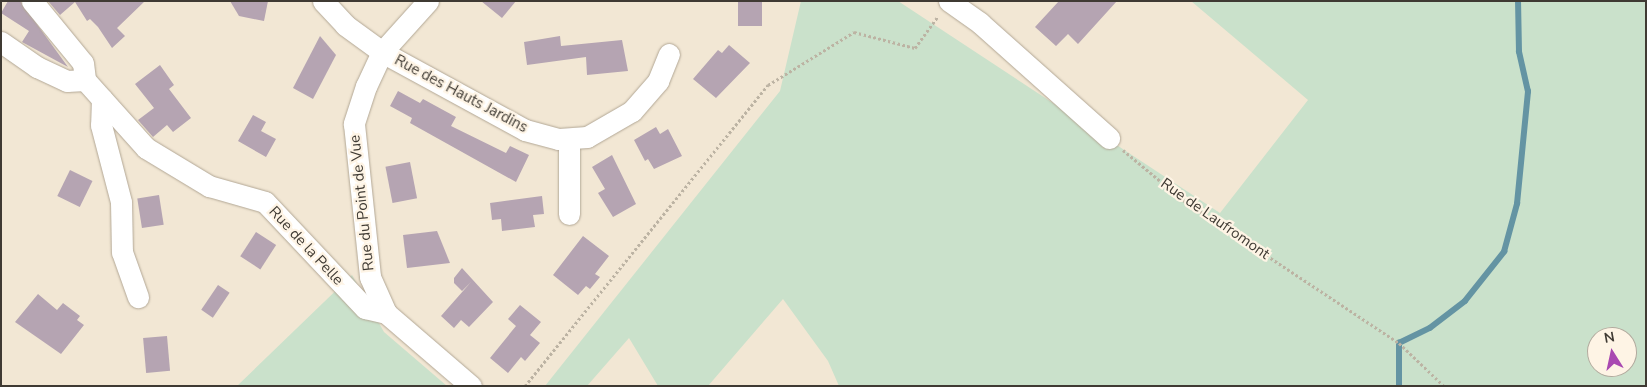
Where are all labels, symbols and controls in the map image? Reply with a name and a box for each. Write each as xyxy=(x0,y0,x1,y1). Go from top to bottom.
street label: Rue des Hauts Jardins xyxy=(391,51,531,137)
street label: Rue du Point de Vue xyxy=(346,134,378,272)
street label: Rue de Laufromont xyxy=(1157,175,1273,263)
street label: Rue de la Pelle xyxy=(265,203,347,289)
north arrow xyxy=(1587,327,1637,377)
text: N xyxy=(1603,327,1616,348)

